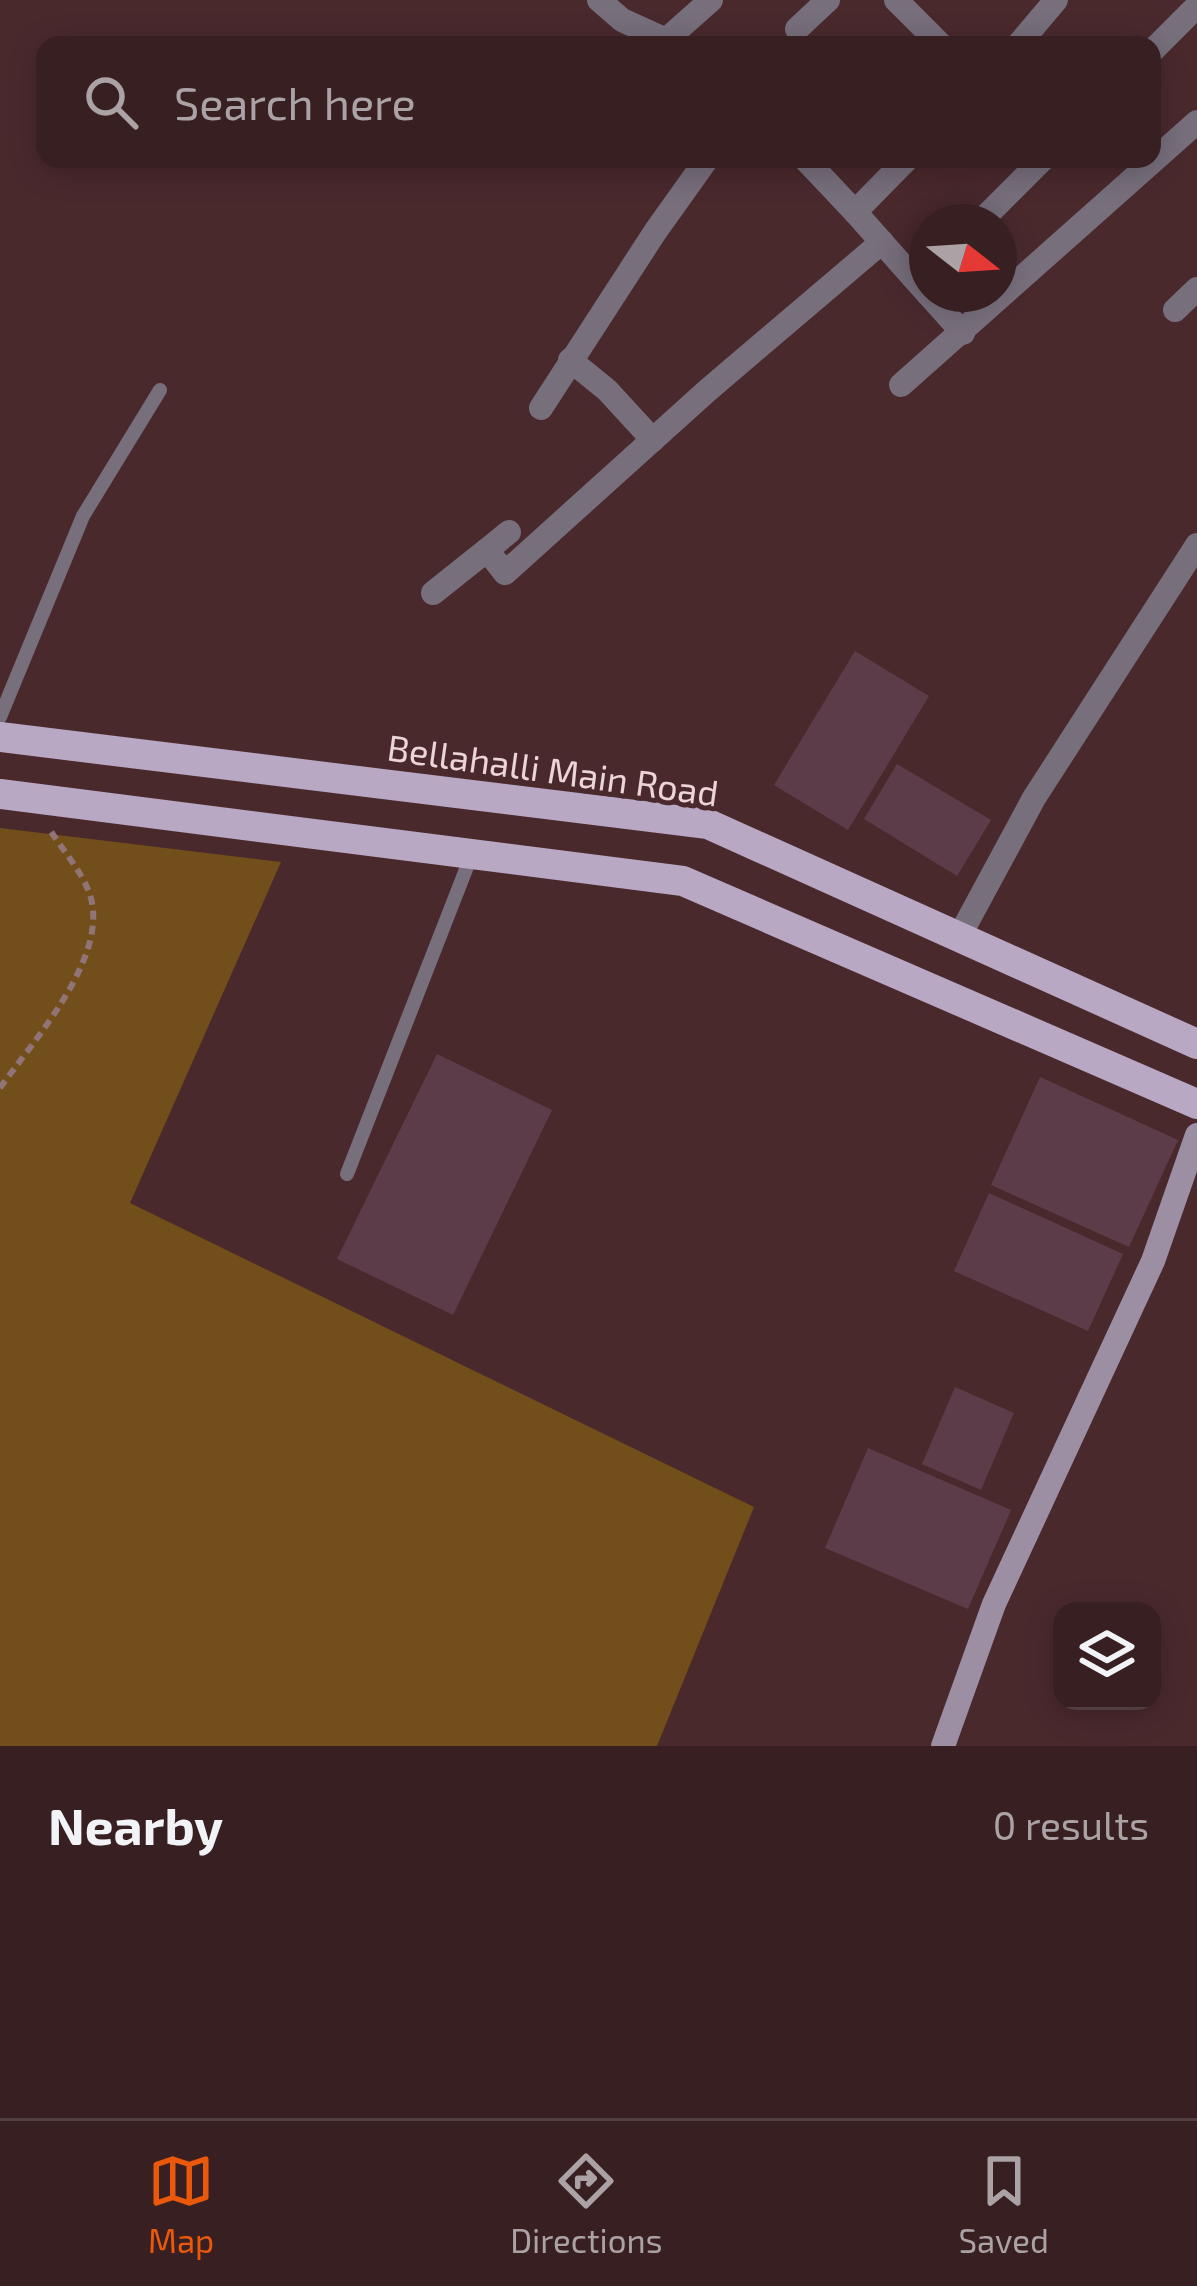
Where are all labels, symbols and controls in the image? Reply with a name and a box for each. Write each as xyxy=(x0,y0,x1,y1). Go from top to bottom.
search box xyxy=(36,36,1161,168)
icon: search xyxy=(78,69,144,135)
text: Search here xyxy=(174,75,416,129)
north arrow xyxy=(909,204,1017,312)
street label: Bellahalli Main Road xyxy=(385,724,721,814)
map controls xyxy=(1053,1602,1161,1710)
button: layers xyxy=(1053,1602,1161,1710)
text: Nearby xyxy=(48,1794,223,1855)
text: 0 results xyxy=(993,1801,1149,1848)
tab: Map xyxy=(148,2148,214,2260)
tab: Directions xyxy=(510,2148,662,2260)
tab: Saved xyxy=(958,2148,1049,2260)

